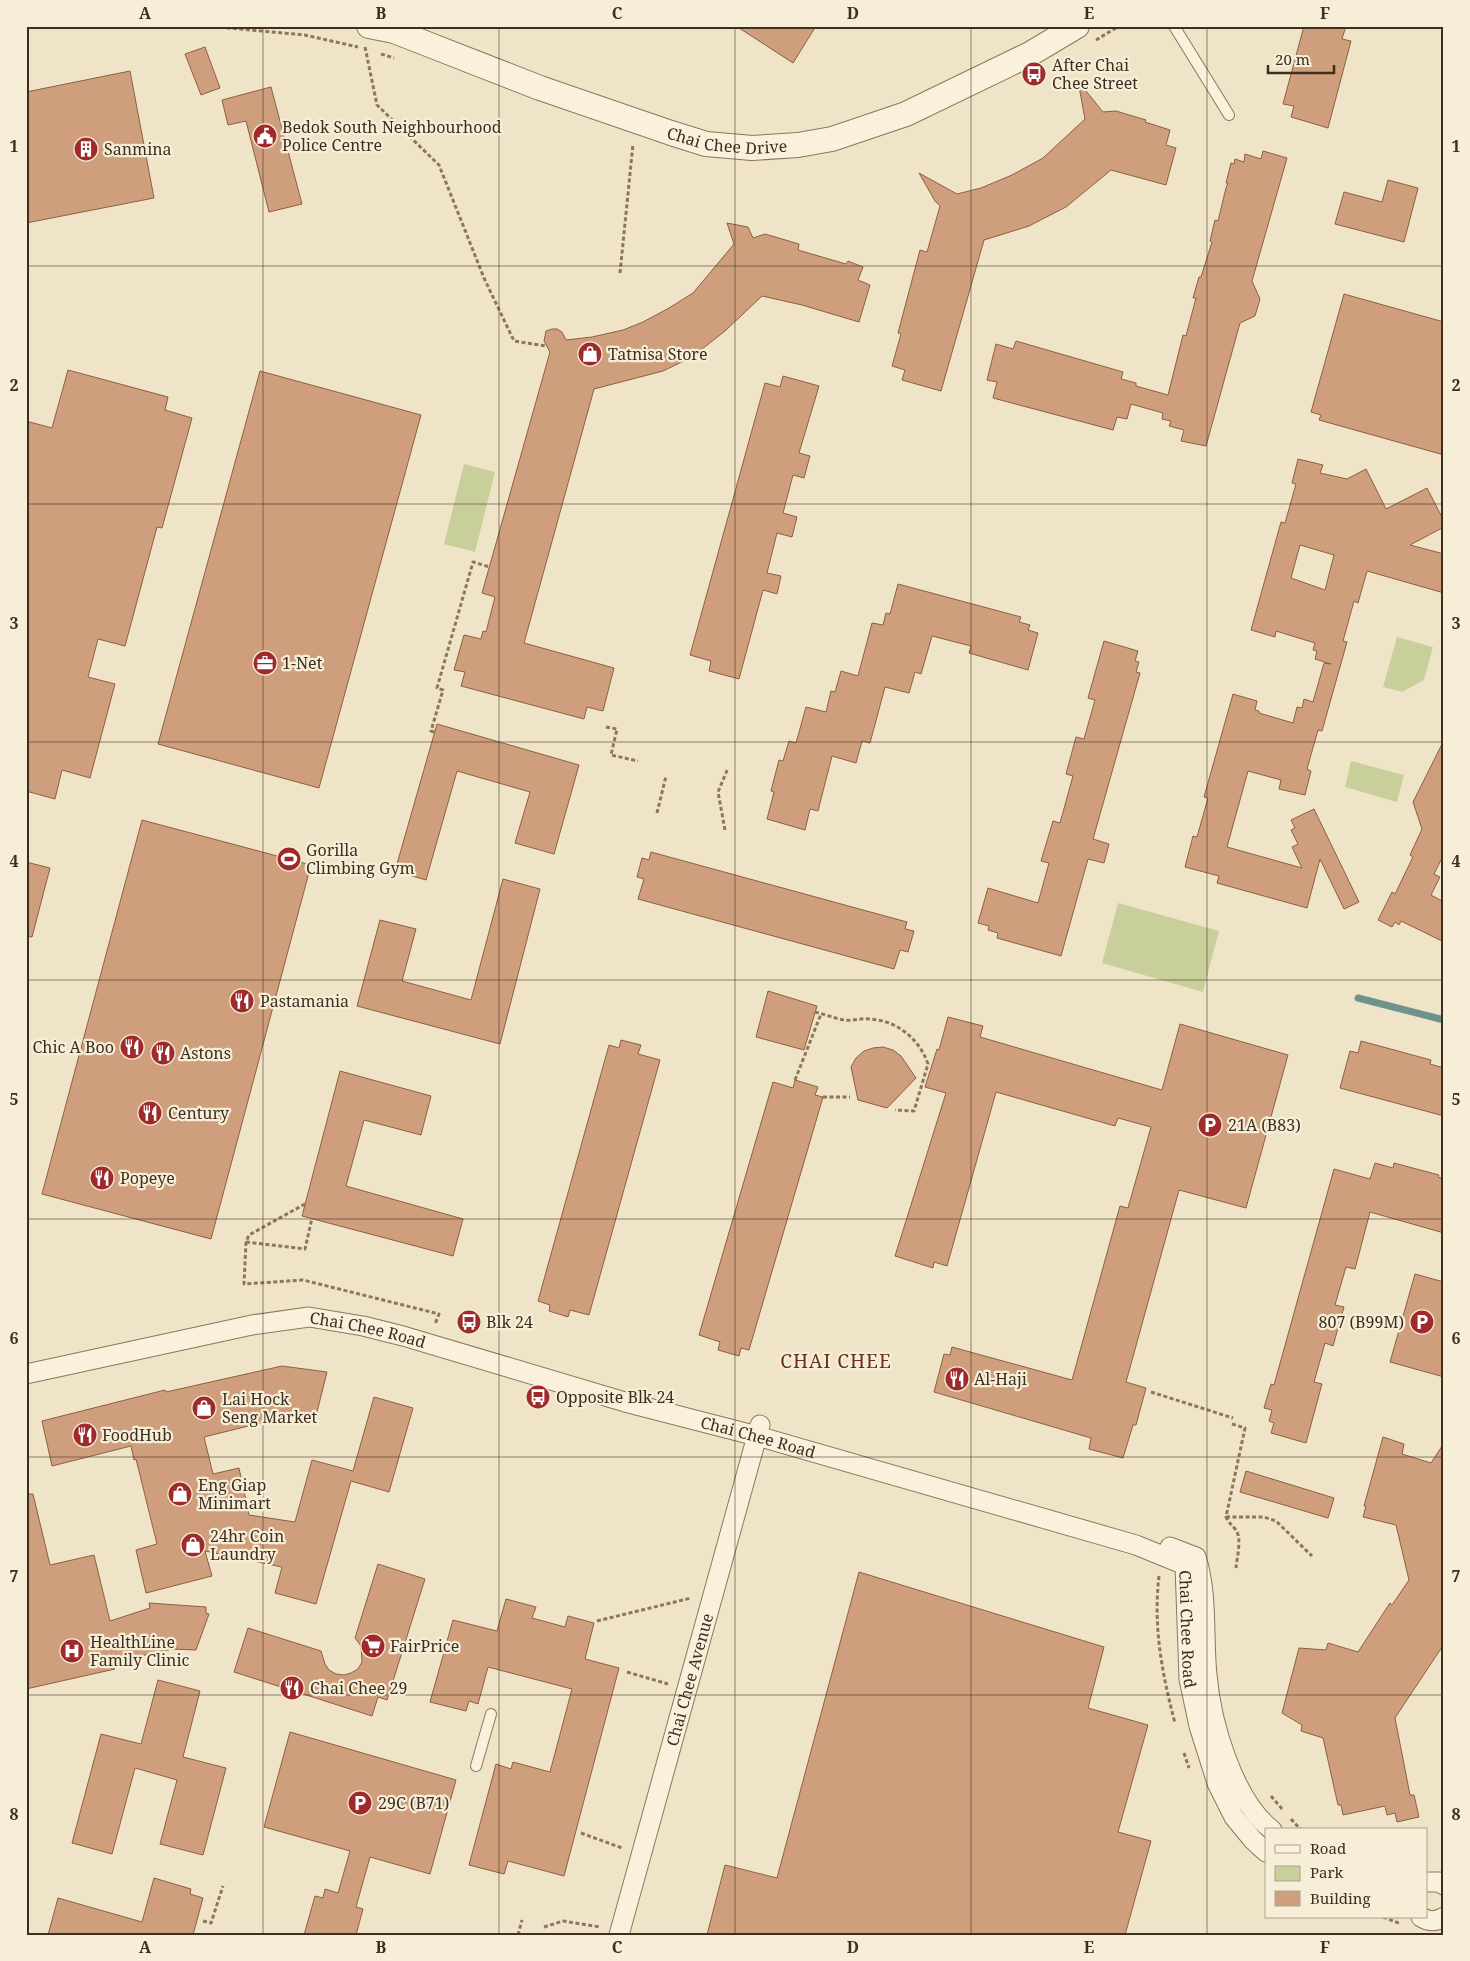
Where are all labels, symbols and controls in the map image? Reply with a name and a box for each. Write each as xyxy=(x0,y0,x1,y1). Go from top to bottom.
text: A xyxy=(139,2,152,24)
text: B xyxy=(376,2,387,24)
text: C xyxy=(612,2,623,24)
text: D xyxy=(847,2,859,24)
text: E xyxy=(1084,2,1094,24)
text: F xyxy=(1320,2,1330,24)
scale bar xyxy=(1268,42,1334,74)
text: 20 m xyxy=(1275,49,1310,69)
place label: After Chai Chee Street xyxy=(1052,54,1138,94)
bus stop icon: After Chai Chee Street xyxy=(1021,61,1047,87)
place label: Bedok South Neighbourhood Police Centre xyxy=(282,116,502,156)
street label: Chai Chee Drive xyxy=(664,121,788,159)
public building icon: Bedok South Neighbourhood Police Centre xyxy=(252,123,278,149)
text: 1 xyxy=(9,135,19,157)
text: 1 xyxy=(1451,135,1461,157)
building icon: Sanmina xyxy=(73,136,99,162)
place label: Sanmina xyxy=(104,138,172,160)
shop icon: Tatnisa Store xyxy=(577,341,603,367)
place label: Tatnisa Store xyxy=(608,343,707,365)
text: 2 xyxy=(9,374,19,396)
text: 2 xyxy=(1451,374,1461,396)
text: 3 xyxy=(9,612,19,634)
text: 3 xyxy=(1451,612,1461,634)
office icon: 1-Net xyxy=(252,650,278,676)
place label: 1-Net xyxy=(282,652,323,674)
place label: Gorilla Climbing Gym xyxy=(306,839,415,879)
sports icon: Gorilla Climbing Gym xyxy=(276,846,302,872)
text: 4 xyxy=(9,850,19,872)
text: 4 xyxy=(1451,850,1461,872)
restaurant icon: Pastamania xyxy=(229,988,255,1014)
place label: Pastamania xyxy=(260,990,349,1012)
restaurant icon: Chic A Boo xyxy=(119,1034,145,1060)
place label: Chic A Boo xyxy=(32,1036,114,1058)
restaurant icon: Astons xyxy=(150,1040,176,1066)
place label: Astons xyxy=(180,1042,231,1064)
text: 5 xyxy=(9,1088,19,1110)
text: 5 xyxy=(1451,1088,1461,1110)
restaurant icon: Century xyxy=(137,1100,163,1126)
place label: Century xyxy=(168,1102,230,1124)
parking icon: 21A (B83) xyxy=(1197,1112,1223,1138)
place label: 21A (B83) xyxy=(1228,1114,1301,1136)
restaurant icon: Popeye xyxy=(89,1165,115,1191)
place label: Popeye xyxy=(120,1167,175,1189)
street label: Chai Chee Road xyxy=(308,1306,429,1353)
bus stop icon: Blk 24 xyxy=(456,1309,482,1335)
parking icon: 807 (B99M) xyxy=(1409,1309,1435,1335)
place label: Blk 24 xyxy=(486,1311,533,1333)
place label: 807 (B99M) xyxy=(1319,1311,1404,1333)
text: 6 xyxy=(9,1327,19,1349)
text: 6 xyxy=(1451,1327,1461,1349)
district label: CHAI CHEE xyxy=(780,1348,892,1374)
restaurant icon: Al-Haji xyxy=(944,1366,970,1392)
place label: Al-Haji xyxy=(974,1368,1027,1390)
bus stop icon: Opposite Blk 24 xyxy=(525,1384,551,1410)
place label: Opposite Blk 24 xyxy=(556,1386,674,1408)
place label: Lai Hock Seng Market xyxy=(222,1388,318,1428)
shop icon: Lai Hock Seng Market xyxy=(191,1395,217,1421)
street label: Chai Chee Road xyxy=(698,1411,818,1463)
restaurant icon: FoodHub xyxy=(72,1422,98,1448)
place label: FoodHub xyxy=(102,1424,172,1446)
place label: Eng Giap Minimart xyxy=(198,1474,271,1514)
shop icon: Eng Giap Minimart xyxy=(167,1481,193,1507)
place label: 24hr Coin Laundry xyxy=(210,1525,284,1565)
shop icon: 24hr Coin Laundry xyxy=(180,1532,206,1558)
text: 7 xyxy=(9,1565,19,1587)
text: 7 xyxy=(1451,1565,1461,1587)
street label: Chai Chee Road xyxy=(1174,1570,1202,1690)
street label: Chai Chee Avenue xyxy=(661,1611,718,1748)
place label: HealthLine Family Clinic xyxy=(90,1631,190,1671)
supermarket icon: FairPrice xyxy=(360,1633,386,1659)
place label: FairPrice xyxy=(390,1635,459,1657)
hospital icon: HealthLine Family Clinic xyxy=(59,1638,85,1664)
restaurant icon: Chai Chee 29 xyxy=(279,1675,305,1701)
place label: Chai Chee 29 xyxy=(310,1677,407,1699)
parking icon: 29C (B71) xyxy=(347,1790,373,1816)
place label: 29C (B71) xyxy=(378,1792,449,1814)
text: 8 xyxy=(9,1803,19,1825)
text: 8 xyxy=(1451,1803,1461,1825)
legend xyxy=(1265,1828,1428,1918)
text: Road xyxy=(1310,1838,1346,1858)
text: Park xyxy=(1310,1862,1344,1882)
text: Building xyxy=(1310,1888,1371,1908)
text: A xyxy=(139,1936,152,1958)
text: B xyxy=(376,1936,387,1958)
text: C xyxy=(612,1936,623,1958)
text: D xyxy=(847,1936,859,1958)
text: E xyxy=(1084,1936,1094,1958)
text: F xyxy=(1320,1936,1330,1958)

